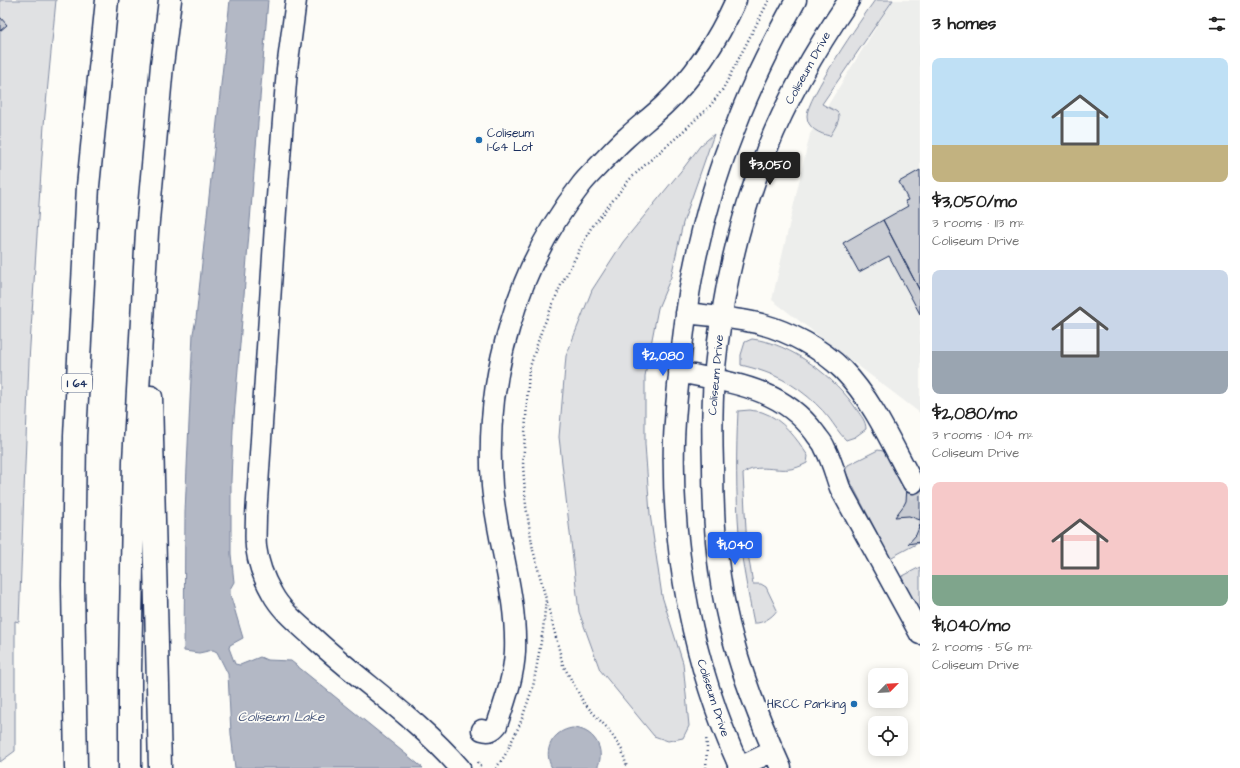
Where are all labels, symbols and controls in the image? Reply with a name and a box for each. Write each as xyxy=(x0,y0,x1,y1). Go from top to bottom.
text: 3 homes xyxy=(932,12,996,36)
icon: filters xyxy=(1206,13,1228,35)
street label: Coliseum Drive xyxy=(781,28,835,107)
icon: home xyxy=(1044,84,1116,156)
place label: Coliseum I-64 Lot xyxy=(487,125,535,156)
marker: Coliseum I-64 Lot xyxy=(474,135,484,145)
pin: $3,050 xyxy=(737,152,803,186)
text: $3,050 xyxy=(749,156,791,174)
text: $3,050/mo xyxy=(932,190,1017,214)
text: 3 rooms · 113 m² xyxy=(932,214,1025,232)
text: Coliseum Drive xyxy=(932,232,1019,250)
icon: home xyxy=(1044,296,1116,368)
street label: Coliseum Drive xyxy=(704,334,728,416)
pin: $2,080 xyxy=(630,343,696,377)
text: $2,080 xyxy=(642,347,684,365)
road number: I 64 xyxy=(62,374,92,392)
text: $2,080/mo xyxy=(932,402,1017,426)
text: 3 rooms · 104 m² xyxy=(932,426,1033,444)
text: Coliseum Drive xyxy=(932,444,1019,462)
icon: home xyxy=(1044,508,1116,580)
pin: $1,040 xyxy=(702,532,768,566)
text: $1,040 xyxy=(717,536,753,554)
text: $1,040/mo xyxy=(932,614,1010,638)
text: 2 rooms · 56 m² xyxy=(932,638,1033,656)
text: Coliseum Drive xyxy=(932,656,1019,674)
street label: Coliseum Drive xyxy=(692,657,734,739)
north arrow xyxy=(868,668,908,708)
map controls xyxy=(868,668,908,756)
place label: HRCC Parking xyxy=(767,696,846,714)
marker: HRCC Parking xyxy=(849,699,859,709)
water label: Coliseum Lake xyxy=(238,708,325,726)
button: locate xyxy=(868,716,908,756)

